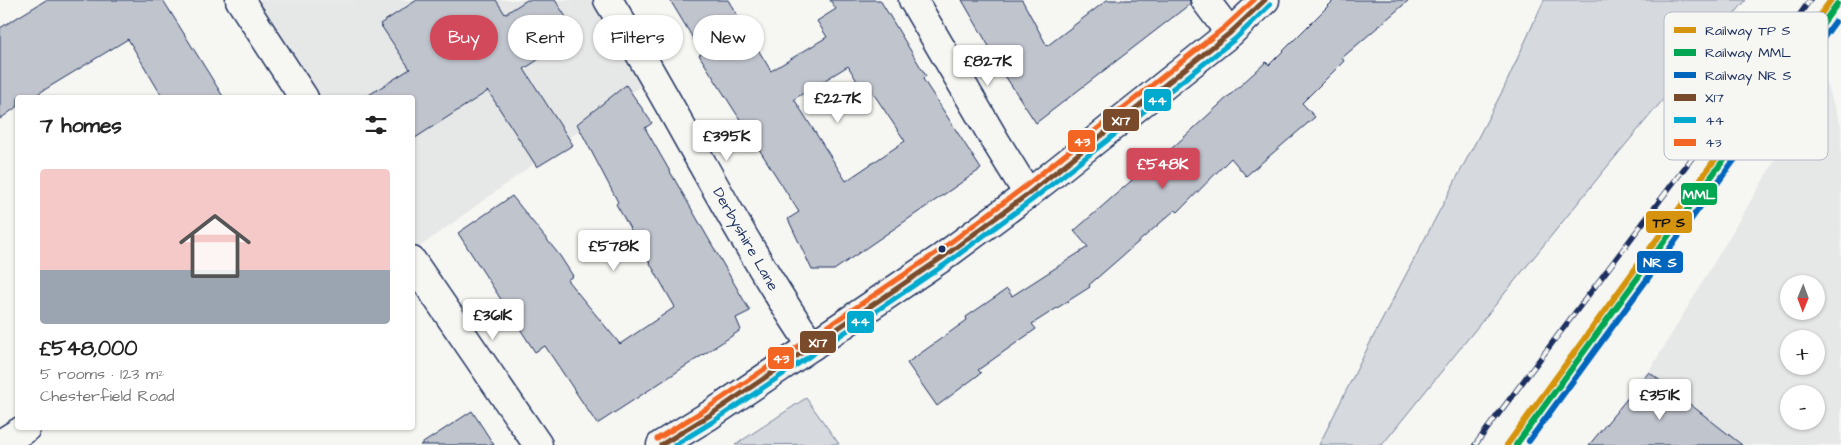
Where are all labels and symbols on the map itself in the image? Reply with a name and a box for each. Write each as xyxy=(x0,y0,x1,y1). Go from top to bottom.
legend xyxy=(1664,12,1828,160)
text: Railway TP S xyxy=(1705,21,1790,41)
text: Railway MML xyxy=(1705,43,1791,63)
pin: £827K xyxy=(953,44,1023,87)
text: Railway NR S xyxy=(1705,66,1792,86)
pin: £227K xyxy=(803,82,873,124)
line badge: 44 xyxy=(1143,88,1172,112)
text: X17 xyxy=(1705,88,1724,108)
text: 44 xyxy=(1147,91,1167,111)
line badge: X17 xyxy=(1102,108,1140,132)
text: X17 xyxy=(1112,111,1131,131)
text: 44 xyxy=(1705,111,1725,131)
pin: £395K xyxy=(692,120,762,162)
line badge: 43 xyxy=(1067,129,1096,153)
text: 43 xyxy=(1074,132,1091,152)
text: 43 xyxy=(1705,133,1722,153)
pin: £548K xyxy=(1128,148,1198,190)
line badge: MML xyxy=(1680,182,1718,206)
street label: Derbyshire Lane xyxy=(707,184,784,295)
text: MML xyxy=(1683,185,1716,205)
line badge: TP S xyxy=(1645,210,1693,234)
text: TP S xyxy=(1652,213,1685,233)
pin: £578K xyxy=(579,230,649,272)
unlabelled marker xyxy=(937,244,947,254)
line badge: NR S xyxy=(1636,250,1684,274)
text: NR S xyxy=(1643,253,1677,273)
north arrow xyxy=(1780,275,1825,320)
pin: £361K xyxy=(458,298,528,341)
line badge: 44 xyxy=(846,310,875,334)
text: 44 xyxy=(850,312,870,332)
line badge: X17 xyxy=(799,330,837,354)
text: X17 xyxy=(809,333,828,353)
line badge: 43 xyxy=(767,346,795,370)
text: 43 xyxy=(773,349,790,369)
pin: £351K xyxy=(1625,378,1695,421)

